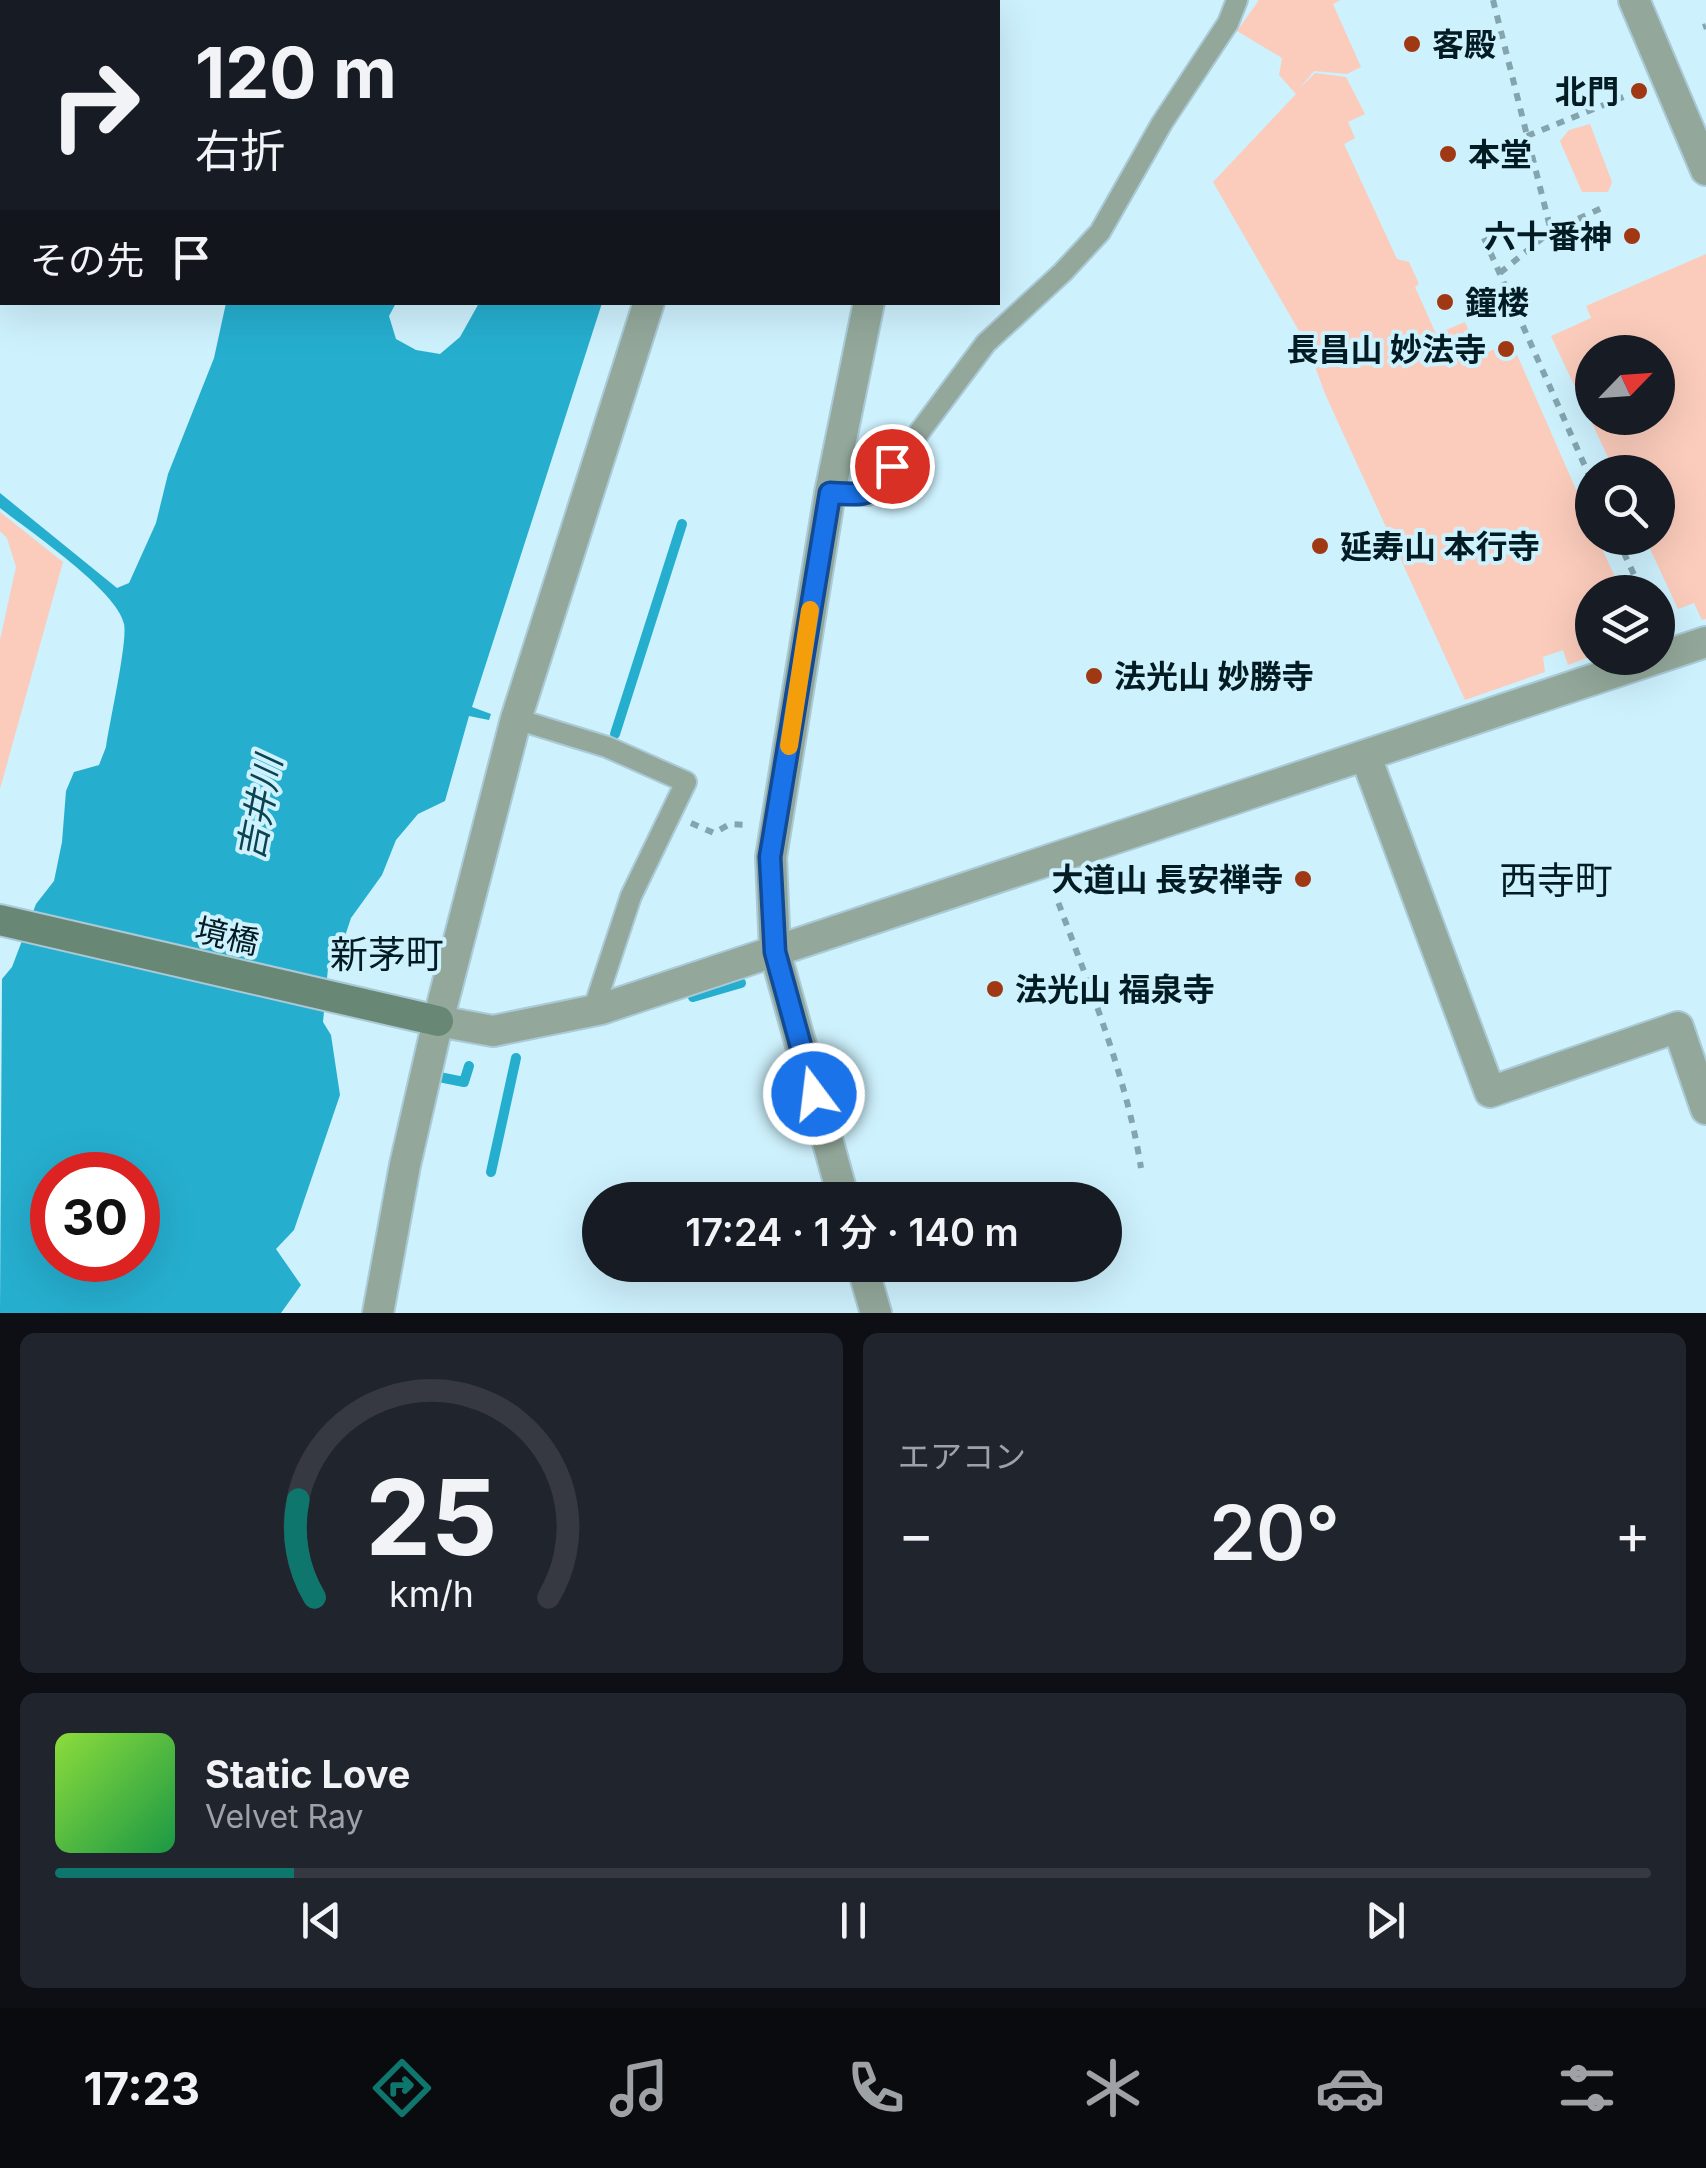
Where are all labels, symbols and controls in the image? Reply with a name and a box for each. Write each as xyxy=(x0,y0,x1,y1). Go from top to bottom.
place label: 客殿 xyxy=(1432,25,1496,64)
text: 120 m xyxy=(195,30,397,115)
marker: 客殿 xyxy=(1401,33,1423,55)
icon: right xyxy=(30,40,160,170)
place label: 北門 xyxy=(1555,72,1619,111)
marker: 北門 xyxy=(1628,80,1650,102)
text: 右折 xyxy=(195,123,285,178)
place label: 本堂 xyxy=(1468,135,1532,174)
marker: 本堂 xyxy=(1437,143,1459,165)
place label: 六十番神 xyxy=(1484,217,1612,256)
marker: 六十番神 xyxy=(1621,225,1643,247)
icon: arrive xyxy=(164,230,219,285)
text: その先 xyxy=(30,237,144,283)
place label: 鐘楼 xyxy=(1465,283,1529,322)
marker: 鐘楼 xyxy=(1434,291,1456,313)
place label: 長昌山 妙法寺 xyxy=(1286,330,1486,369)
north arrow xyxy=(1575,335,1675,435)
map controls xyxy=(1575,335,1675,675)
marker: 長昌山 妙法寺 xyxy=(1495,338,1517,360)
pin xyxy=(850,424,935,509)
icon: arrive xyxy=(865,439,920,494)
button: search xyxy=(1575,455,1675,555)
place label: 延寿山 本行寺 xyxy=(1340,527,1540,566)
marker: 延寿山 本行寺 xyxy=(1309,535,1331,557)
button: layers xyxy=(1575,575,1675,675)
place label: 法光山 妙勝寺 xyxy=(1114,657,1314,696)
marker: 法光山 妙勝寺 xyxy=(1083,665,1105,687)
water label: 吉井川 xyxy=(228,749,290,864)
district label: 西寺町 xyxy=(1499,857,1613,903)
place label: 大道山 長安禅寺 xyxy=(1051,860,1283,899)
marker: 大道山 長安禅寺 xyxy=(1292,868,1314,890)
street label: 境橋 xyxy=(191,910,263,962)
district label: 新茅町 xyxy=(330,931,444,977)
place label: 法光山 福泉寺 xyxy=(1015,970,1215,1009)
marker: 法光山 福泉寺 xyxy=(984,978,1006,1000)
position arrow xyxy=(762,1042,866,1146)
speed limit sign: 30 xyxy=(30,1152,160,1282)
text: 17:24 · 1 分 · 140 m xyxy=(685,1209,1019,1255)
text: エアコン xyxy=(898,1437,1026,1476)
text: 25 xyxy=(366,1454,497,1580)
text: 20° xyxy=(1209,1487,1340,1578)
text: − xyxy=(898,1501,934,1567)
text: + xyxy=(1615,1501,1651,1567)
text: km/h xyxy=(389,1572,474,1616)
text: Static Love xyxy=(205,1751,410,1797)
text: Velvet Ray xyxy=(205,1797,363,1836)
icon: previous xyxy=(294,1893,349,1948)
icon: pause xyxy=(826,1893,881,1948)
icon: next xyxy=(1358,1893,1413,1948)
icon: directions xyxy=(367,2053,437,2123)
icon: music xyxy=(604,2053,674,2123)
icon: phone xyxy=(841,2053,911,2123)
icon: climate xyxy=(1078,2053,1148,2123)
icon: car xyxy=(1315,2053,1385,2123)
icon: filters xyxy=(1552,2053,1622,2123)
text: 17:23 xyxy=(84,2061,200,2116)

